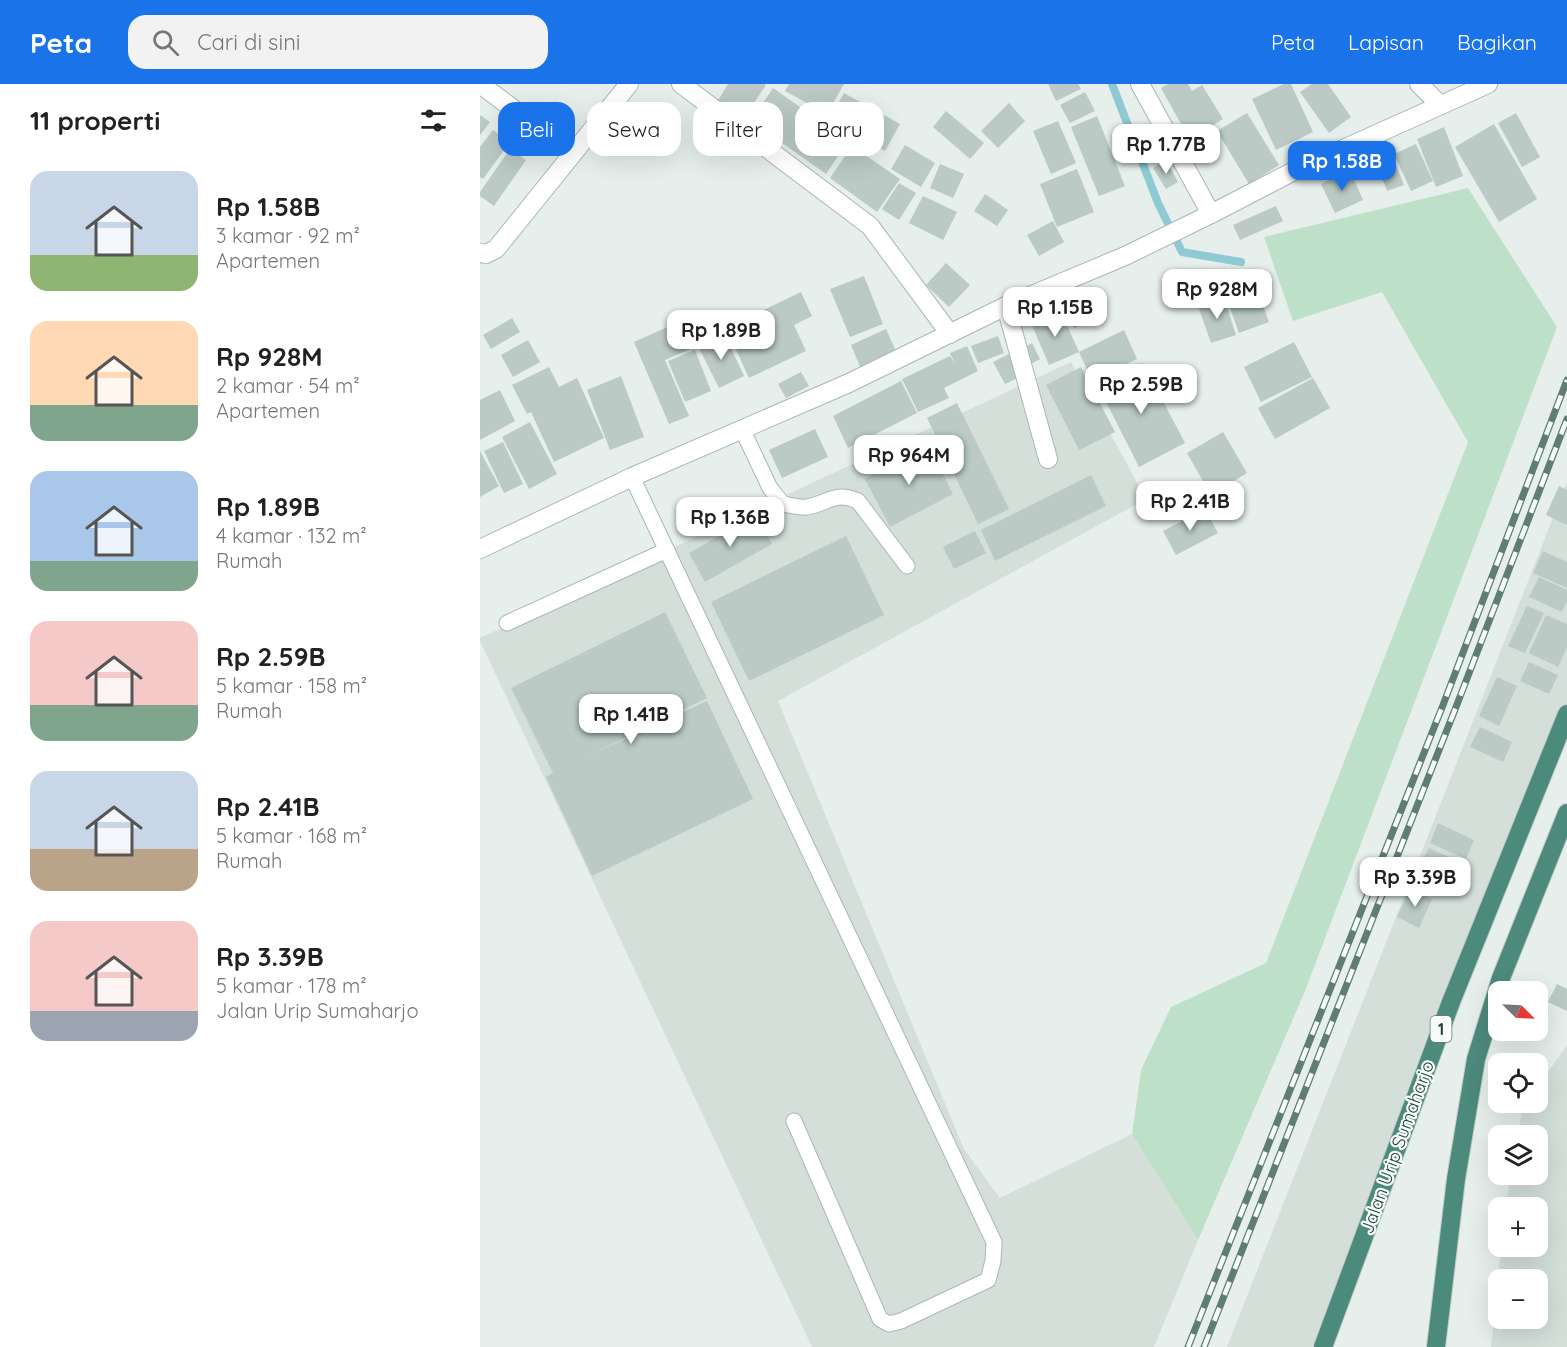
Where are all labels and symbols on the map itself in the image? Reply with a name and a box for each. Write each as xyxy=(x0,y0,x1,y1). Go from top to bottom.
pin: Rp 1.77B xyxy=(1104,124,1228,175)
pin: Rp 1.58B xyxy=(1280,141,1404,192)
pin: Rp 928M xyxy=(1162,269,1272,320)
pin: Rp 1.15B xyxy=(993,287,1117,338)
pin: Rp 1.89B xyxy=(659,310,783,361)
pin: Rp 2.59B xyxy=(1079,364,1203,415)
pin: Rp 964M xyxy=(854,435,964,486)
pin: Rp 2.41B xyxy=(1128,481,1252,532)
pin: Rp 1.36B xyxy=(668,497,792,548)
pin: Rp 1.41B xyxy=(569,694,693,745)
pin: Rp 3.39B xyxy=(1353,857,1477,908)
north arrow xyxy=(1488,981,1548,1041)
road number: 1 xyxy=(1430,1016,1452,1042)
street label: Jalan Urip Sumaharjo xyxy=(1355,1057,1439,1237)

